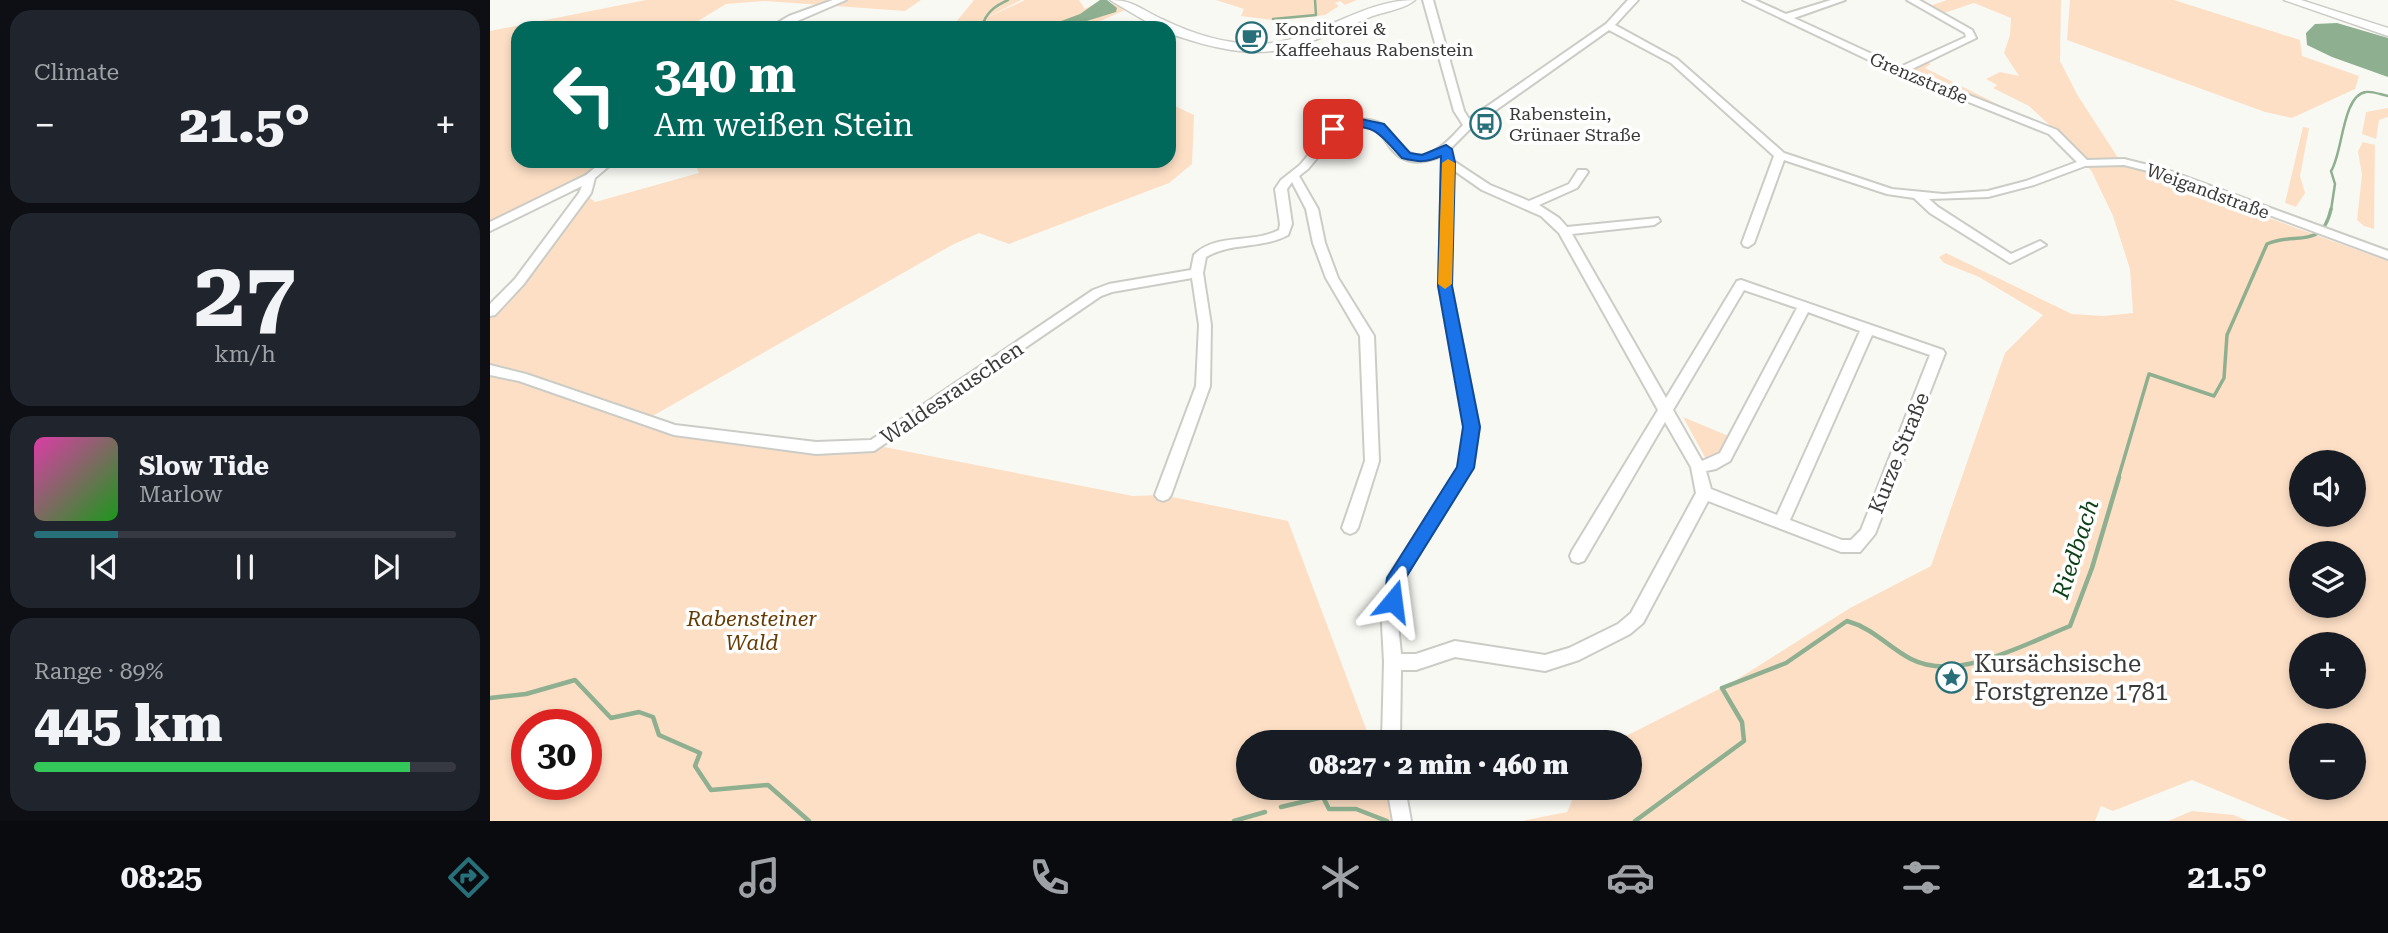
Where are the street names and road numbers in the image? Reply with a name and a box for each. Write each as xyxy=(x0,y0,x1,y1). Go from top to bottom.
street label: Grenzstraße xyxy=(1867,48,1971,108)
street label: Weigandstraße xyxy=(2144,159,2272,223)
street label: Waldesrauschen xyxy=(876,336,1028,449)
street label: Kurze Straße xyxy=(1864,389,1934,517)

